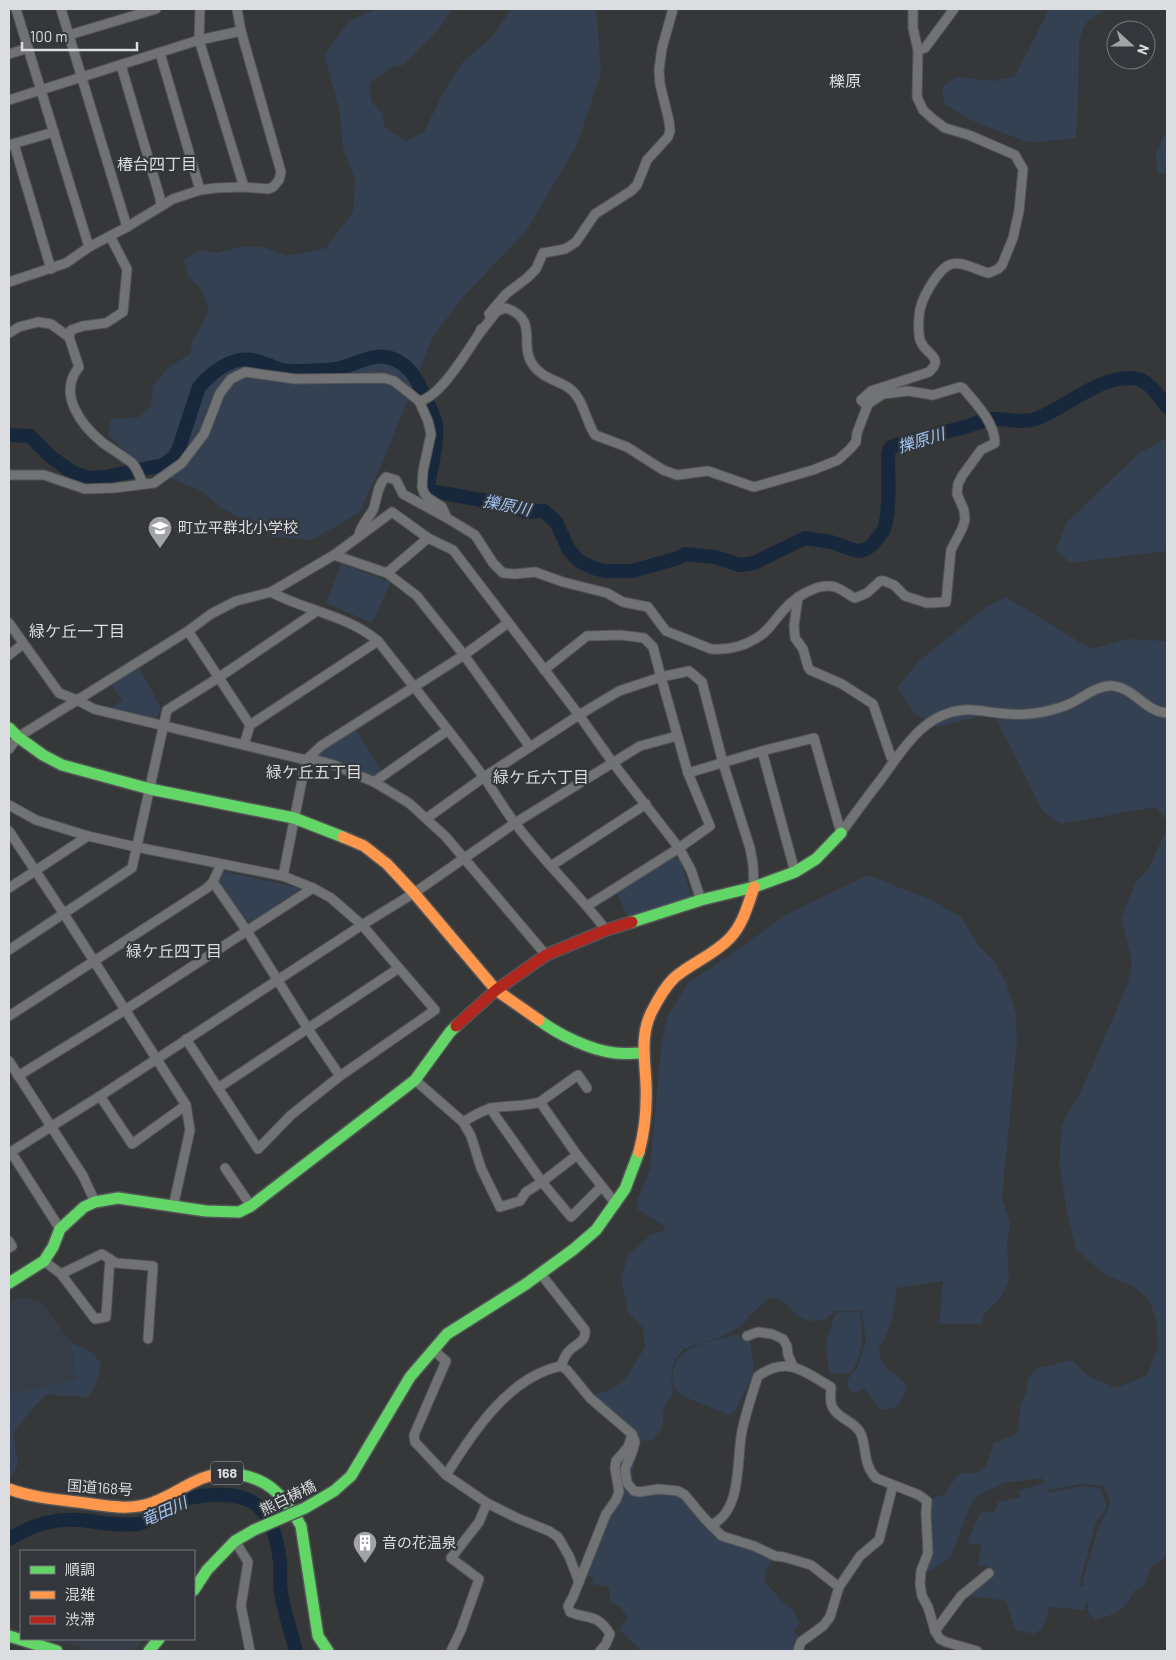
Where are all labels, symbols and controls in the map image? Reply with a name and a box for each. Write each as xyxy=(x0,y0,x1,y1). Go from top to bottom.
scale bar xyxy=(22,20,138,52)
north arrow xyxy=(1106,20,1156,70)
text: 100 m xyxy=(30,27,68,45)
text: N xyxy=(1134,42,1153,57)
district label: 櫟原 xyxy=(829,71,861,90)
district label: 椿台四丁目 xyxy=(117,154,197,173)
water label: 擽原川 xyxy=(895,423,948,456)
water label: 擽原川 xyxy=(482,491,534,519)
school or university icon: 町立平群北小学校 xyxy=(147,515,173,549)
place label: 町立平群北小学校 xyxy=(178,518,298,536)
district label: 緑ケ丘一丁目 xyxy=(29,621,125,640)
district label: 緑ケ丘五丁目 xyxy=(266,762,362,781)
district label: 緑ケ丘六丁目 xyxy=(493,767,589,786)
district label: 緑ケ丘四丁目 xyxy=(126,941,222,960)
road number: 168 xyxy=(211,1462,243,1485)
street label: 国道168号 xyxy=(67,1476,134,1498)
street label: 熊白梼橋 xyxy=(257,1476,318,1518)
water label: 竜田川 xyxy=(138,1491,191,1529)
building icon: 音の花温泉 xyxy=(352,1530,378,1564)
place label: 音の花温泉 xyxy=(382,1533,457,1551)
legend xyxy=(20,1550,195,1640)
text: 順調 xyxy=(65,1560,95,1578)
text: 混雑 xyxy=(65,1585,95,1603)
text: 渋滞 xyxy=(65,1610,95,1628)

